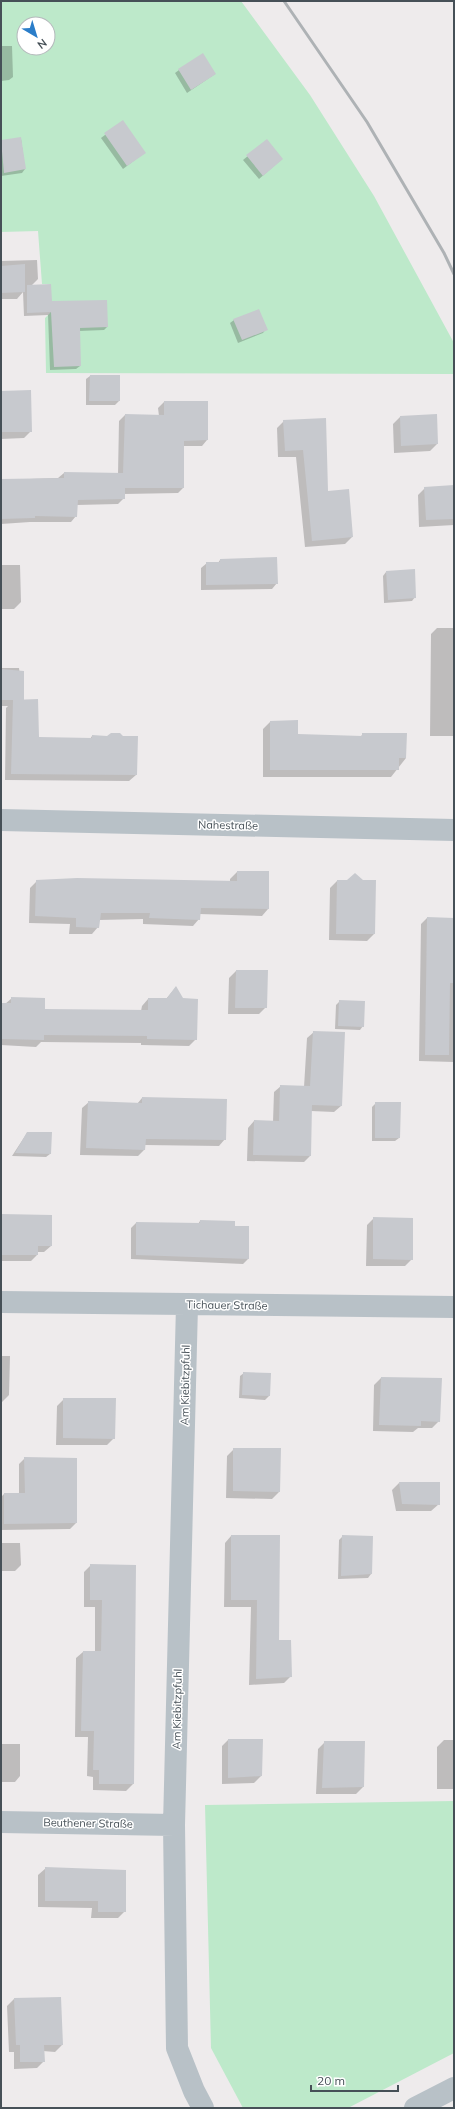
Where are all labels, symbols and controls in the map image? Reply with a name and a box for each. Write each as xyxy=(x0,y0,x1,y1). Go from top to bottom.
north arrow xyxy=(16,16,56,56)
text: N xyxy=(35,36,50,52)
street label: Nahestraße xyxy=(198,817,258,833)
street label: Tichauer Straße xyxy=(186,1297,268,1313)
street label: Am Kiebitzpfuhl xyxy=(177,1345,193,1425)
street label: Am Kiebitzpfuhl xyxy=(169,1669,185,1749)
street label: Beuthener Straße xyxy=(43,1815,133,1831)
scale bar xyxy=(311,2067,398,2093)
text: 20 m xyxy=(317,2073,345,2088)

